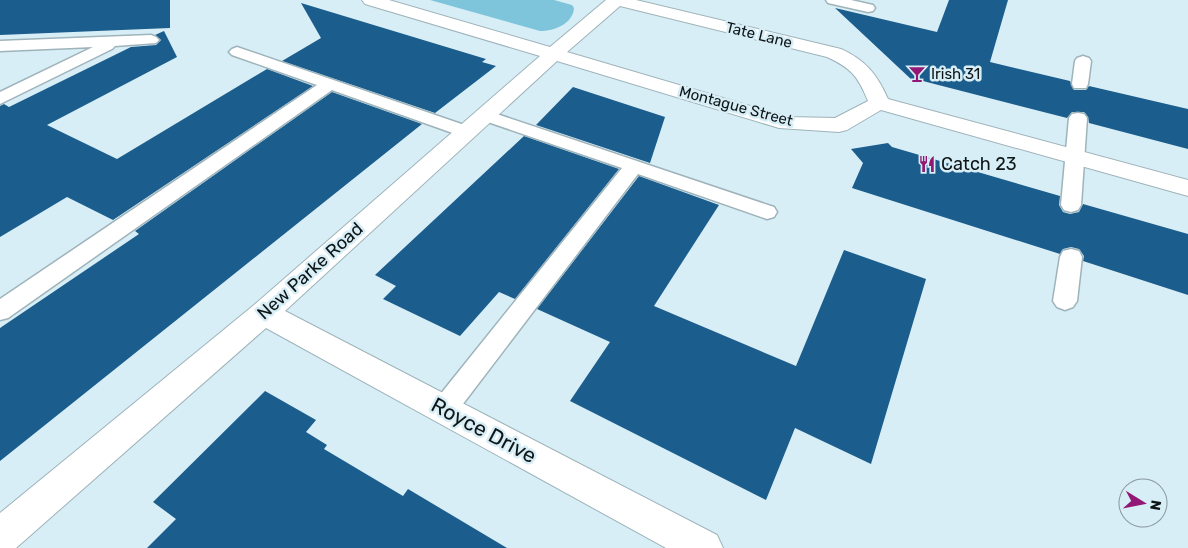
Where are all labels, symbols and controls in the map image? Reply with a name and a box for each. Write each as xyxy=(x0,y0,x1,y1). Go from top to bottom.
street label: Tate Lane xyxy=(724,18,794,52)
bar icon: Irish 31 xyxy=(907,64,927,84)
place label: Irish 31 xyxy=(931,65,980,83)
street label: Montague Street xyxy=(677,82,795,130)
place label: Catch 23 xyxy=(941,153,1017,175)
restaurant icon: Catch 23 xyxy=(917,154,937,174)
street label: New Parke Road xyxy=(253,218,367,324)
street label: Royce Drive xyxy=(427,392,541,468)
north arrow xyxy=(1118,478,1168,528)
text: N xyxy=(1146,499,1165,512)

